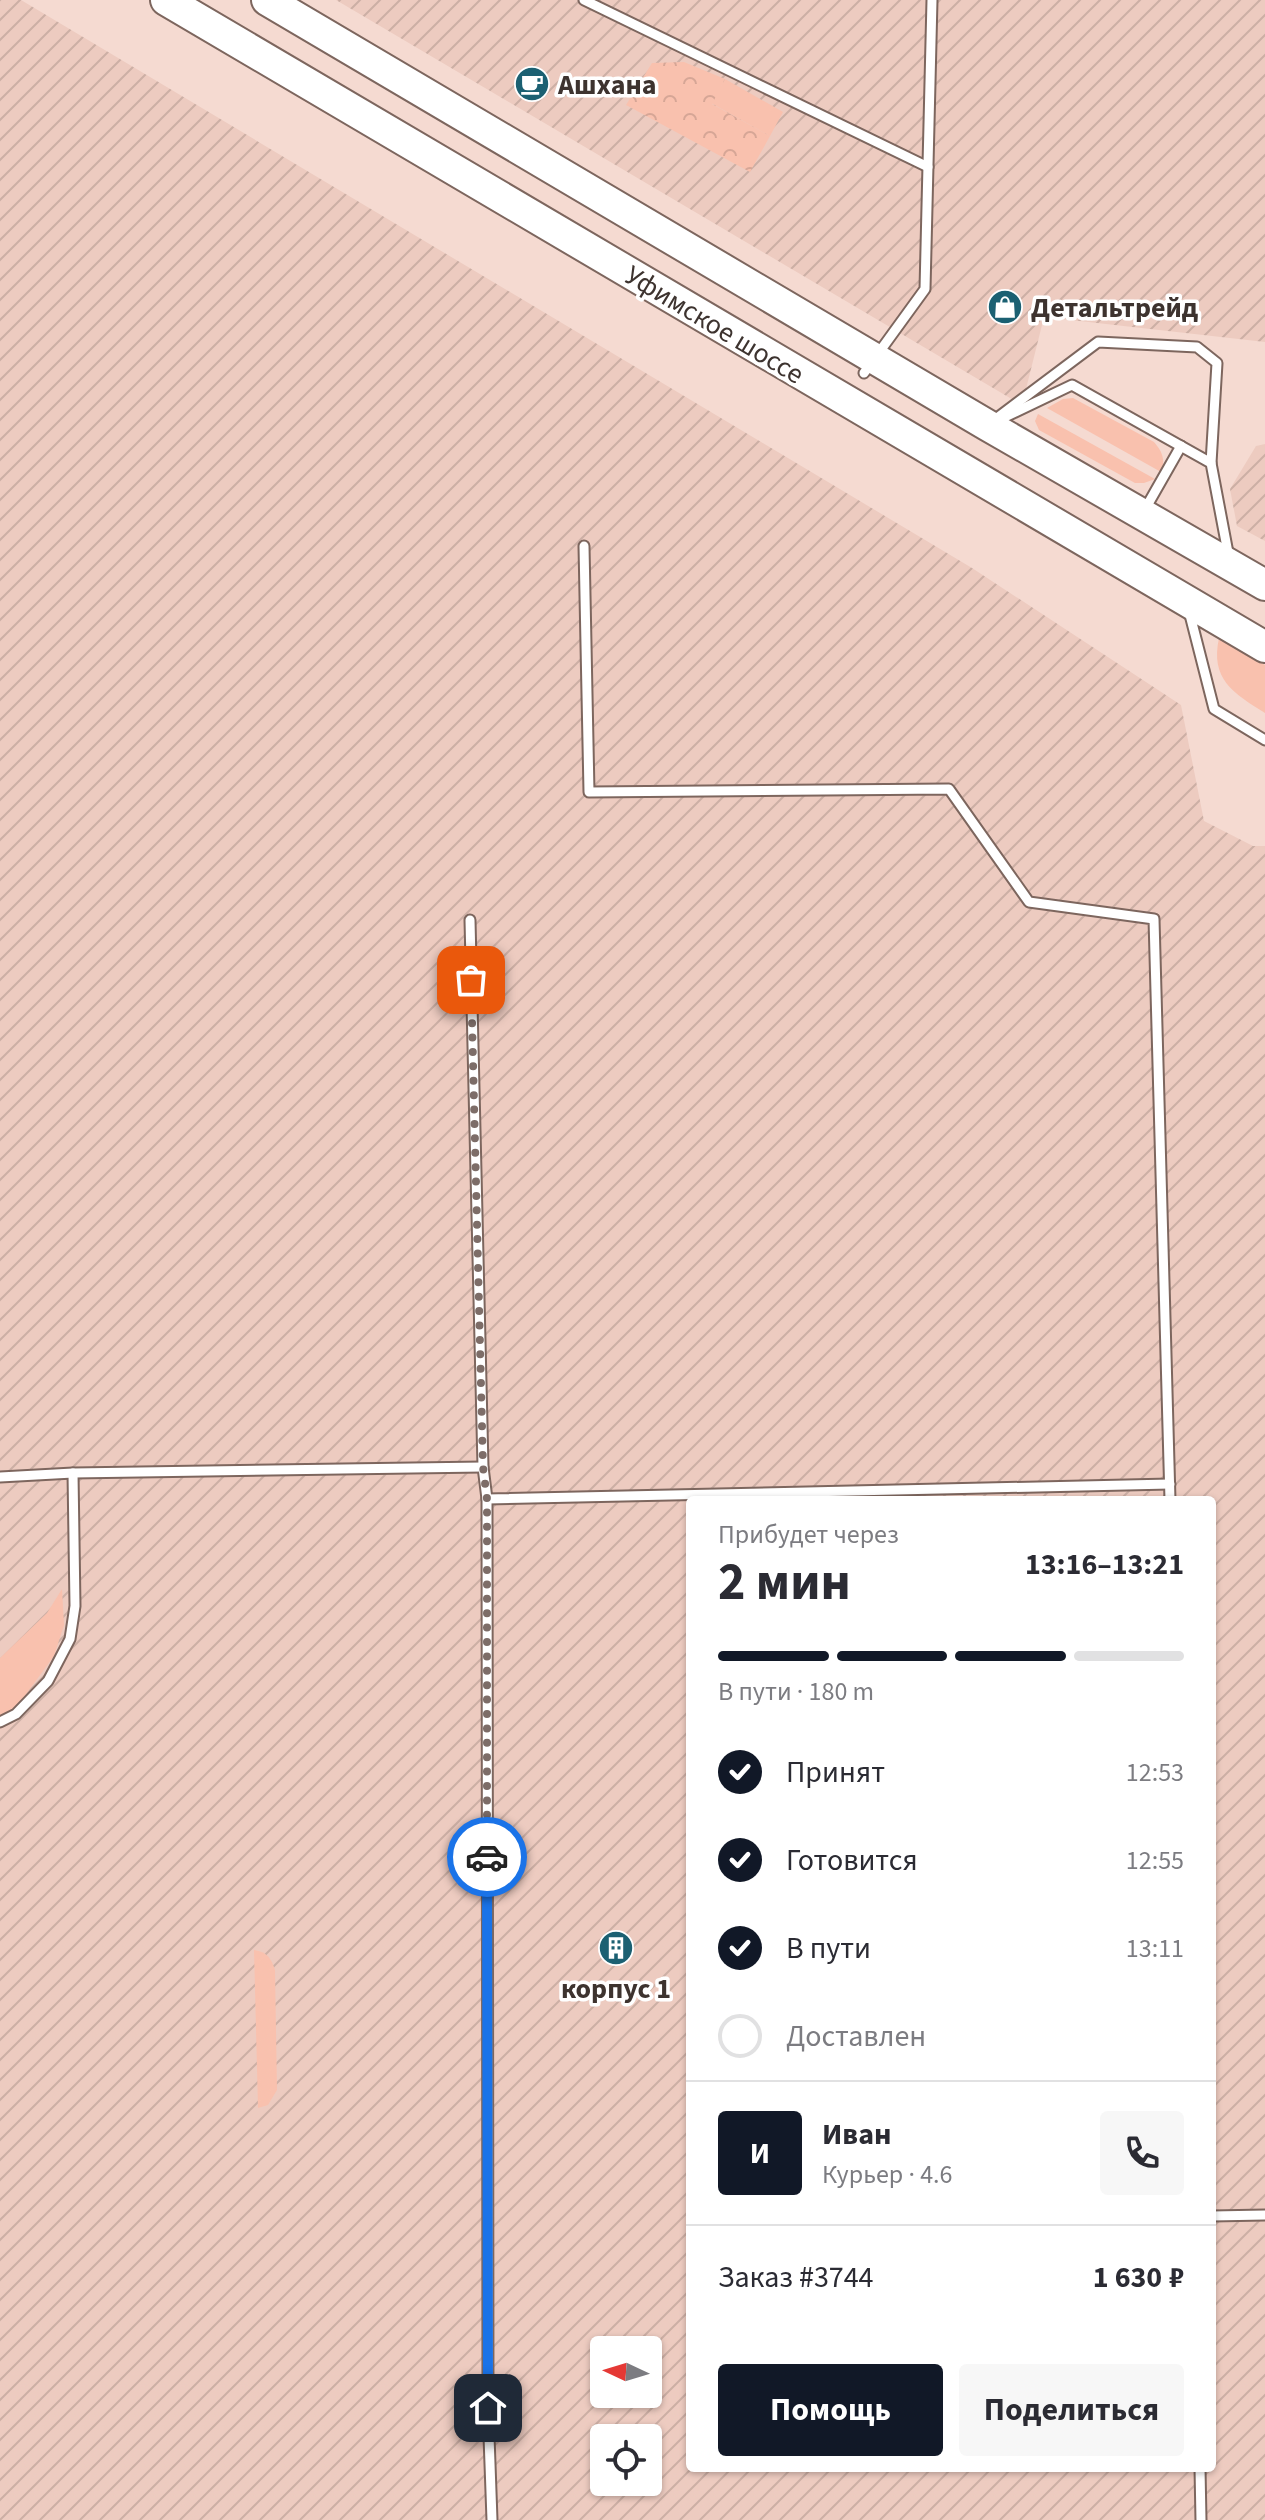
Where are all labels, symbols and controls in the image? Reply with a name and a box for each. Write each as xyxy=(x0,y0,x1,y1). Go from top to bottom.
cafe icon: Ашхана xyxy=(513,65,551,103)
place label: Ашхана xyxy=(557,65,656,105)
street label: Уфимское шоссе xyxy=(617,256,812,394)
shop icon: Детальтрейд xyxy=(986,288,1024,326)
place label: Детальтрейд xyxy=(1031,288,1199,328)
pin xyxy=(437,946,505,1014)
icon: bag xyxy=(449,958,493,1002)
text: Прибудет через xyxy=(718,1516,899,1553)
text: 13:16–13:21 xyxy=(1025,1543,1184,1586)
text: 2 мин xyxy=(718,1546,851,1620)
text: В пути · 180 m xyxy=(718,1673,874,1710)
icon: check xyxy=(718,1750,762,1794)
text: Принят xyxy=(786,1751,885,1794)
text: 12:53 xyxy=(1126,1754,1184,1791)
courier xyxy=(447,1817,527,1897)
icon: car xyxy=(465,1835,509,1879)
icon: check xyxy=(718,1838,762,1882)
text: Готовится xyxy=(786,1839,918,1882)
text: 12:55 xyxy=(1126,1842,1184,1879)
icon: check xyxy=(718,1926,762,1970)
text: В пути xyxy=(786,1927,871,1970)
building icon: корпус 1 xyxy=(597,1929,635,1967)
text: 13:11 xyxy=(1126,1930,1184,1967)
place label: корпус 1 xyxy=(561,1969,671,2009)
text: Доставлен xyxy=(786,2015,926,2058)
button: phone xyxy=(1100,2111,1184,2195)
text: Иван xyxy=(822,2113,891,2156)
text: И xyxy=(750,2132,770,2175)
text: Курьер · 4.6 xyxy=(822,2156,952,2193)
text: Заказ #3744 xyxy=(718,2256,874,2299)
text: 1 630 ₽ xyxy=(1093,2256,1184,2299)
north arrow xyxy=(590,2336,662,2408)
map controls xyxy=(590,2336,662,2496)
button: Помощь xyxy=(718,2364,943,2456)
button: Поделиться xyxy=(959,2364,1184,2456)
pin xyxy=(454,2374,522,2442)
icon: home xyxy=(466,2386,510,2430)
button: locate xyxy=(590,2424,662,2496)

